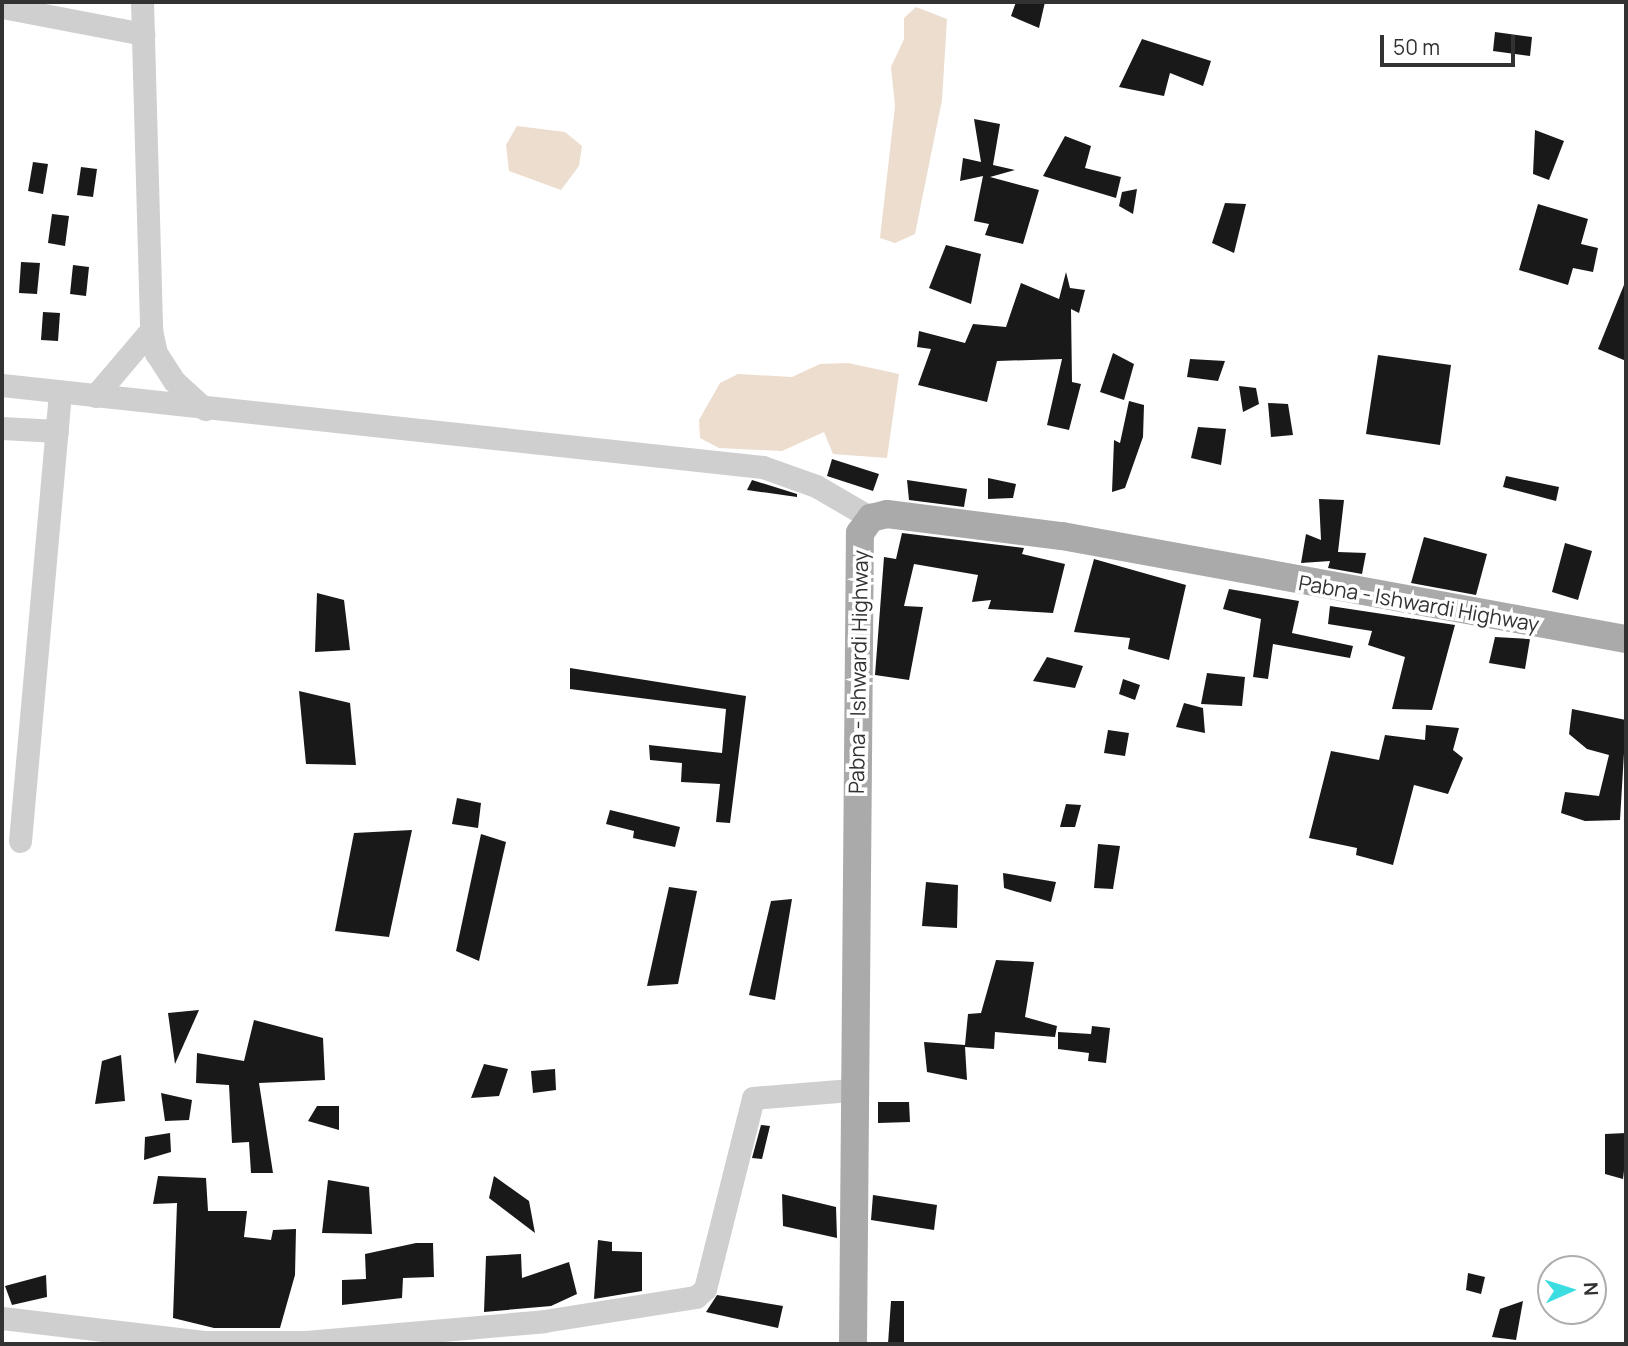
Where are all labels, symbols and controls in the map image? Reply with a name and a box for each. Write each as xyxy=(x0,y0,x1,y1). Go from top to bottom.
scale bar xyxy=(1383,21,1518,65)
text: 50 m xyxy=(1393,33,1440,61)
street label: Pabna - Ishwardi Highway xyxy=(843,550,873,794)
street label: Pabna - Ishwardi Highway xyxy=(1297,569,1541,637)
north arrow xyxy=(1537,1255,1607,1325)
text: N xyxy=(1578,1282,1604,1297)

